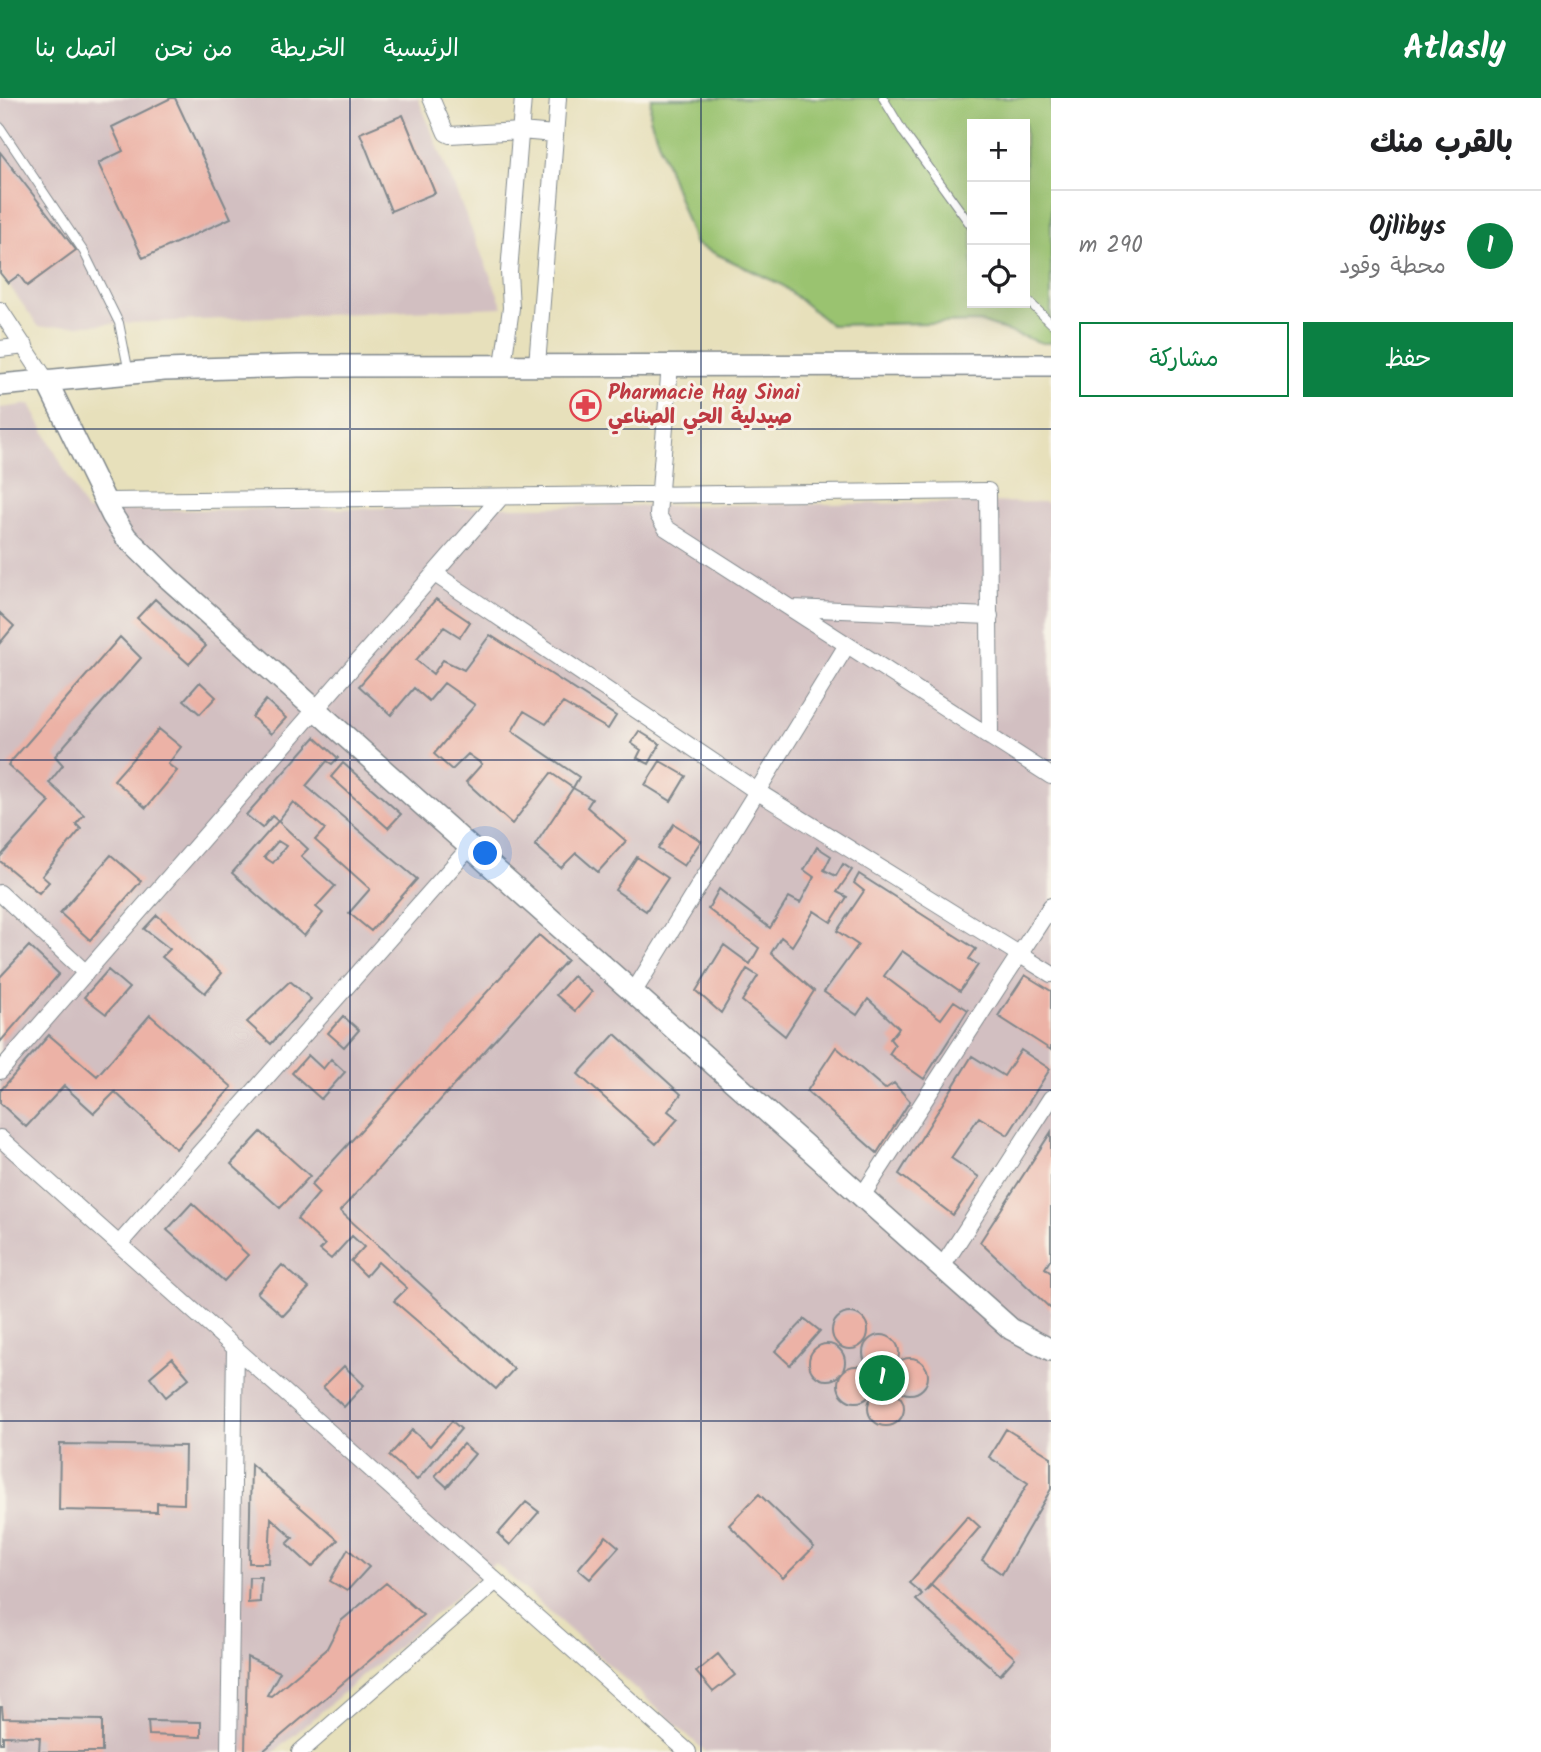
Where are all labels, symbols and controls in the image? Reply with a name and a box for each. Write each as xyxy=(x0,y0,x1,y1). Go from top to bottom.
text: Atlasly xyxy=(1403,23,1506,76)
text: اتصل بنا xyxy=(35,30,116,69)
text: من نحن xyxy=(154,30,233,69)
text: الخريطة xyxy=(271,30,345,69)
text: الرئيسية xyxy=(383,30,459,69)
map controls xyxy=(967,119,1030,308)
button: + xyxy=(967,119,1030,182)
text: بالقرب منك xyxy=(1370,120,1513,168)
button: − xyxy=(967,182,1030,245)
text: Ojlibys xyxy=(1369,206,1446,248)
text: 290 m xyxy=(1079,228,1143,264)
text: 1 xyxy=(1487,228,1493,264)
button: locate xyxy=(967,245,1030,308)
text: محطة وقود xyxy=(1339,249,1446,285)
button: مشاركة xyxy=(1079,322,1289,397)
button: حفظ xyxy=(1303,322,1513,397)
place label: Pharmacie Hay Sinai صيدلية الحي الصناعي xyxy=(608,377,800,435)
pharmacy icon: Pharmacie Hay Sinai صيدلية الحي الصناعي xyxy=(568,388,602,422)
your location xyxy=(468,836,502,870)
pin: 1 xyxy=(859,1352,905,1404)

